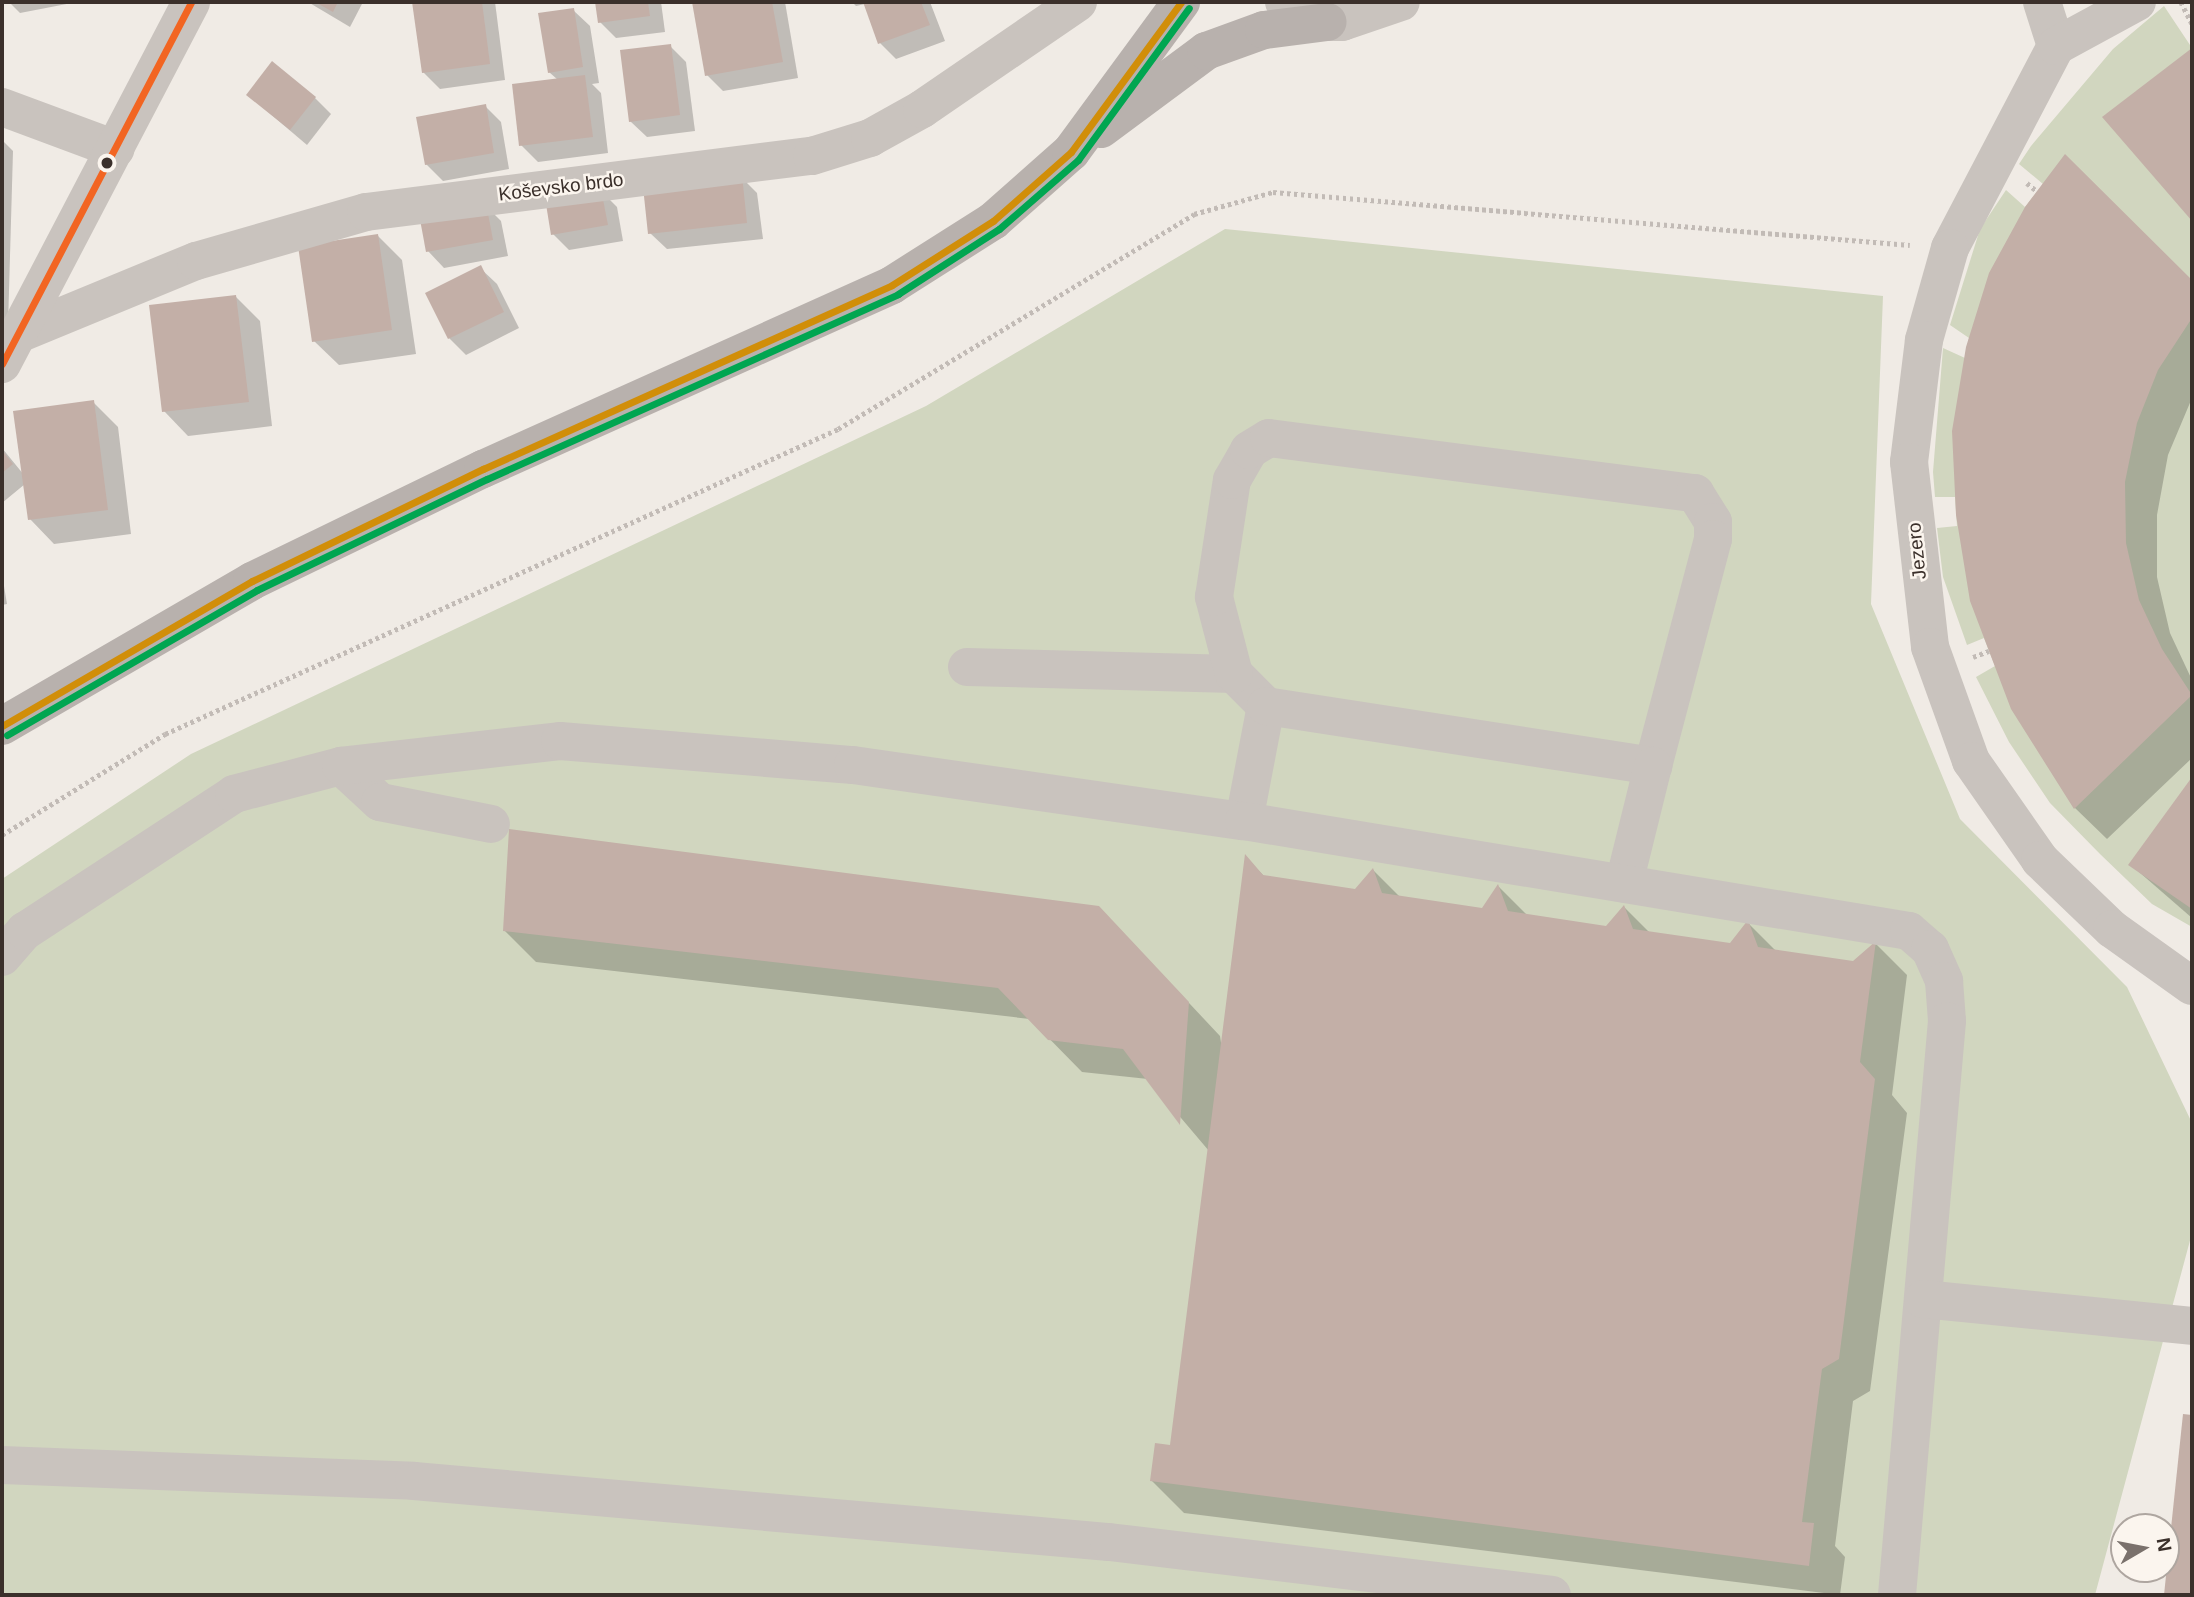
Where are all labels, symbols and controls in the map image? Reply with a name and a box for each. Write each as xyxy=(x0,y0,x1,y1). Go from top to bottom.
unlabelled marker xyxy=(100,156,114,170)
street label: Koševsko brdo xyxy=(497,168,625,206)
street label: Jezero xyxy=(1903,521,1931,581)
north arrow xyxy=(2110,1513,2180,1583)
text: N xyxy=(2153,1536,2176,1553)

